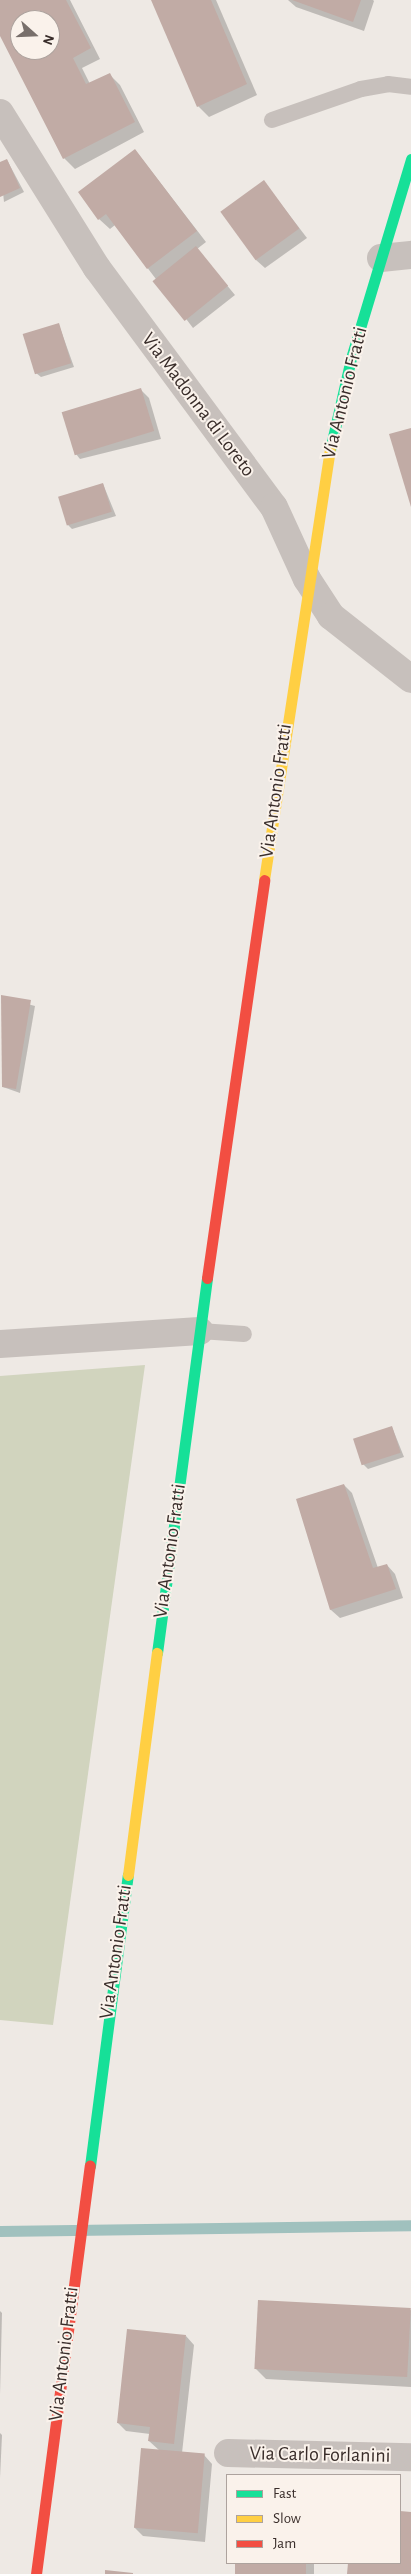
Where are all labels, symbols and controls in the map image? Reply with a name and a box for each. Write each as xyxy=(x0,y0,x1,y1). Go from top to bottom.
north arrow xyxy=(10,10,60,60)
text: N xyxy=(40,33,56,47)
street label: Via Antonio Fratti xyxy=(317,324,373,462)
street label: Via Madonna di Loreto xyxy=(136,328,260,482)
street label: Via Antonio Fratti xyxy=(255,722,297,860)
street label: Via Antonio Fratti xyxy=(149,1482,191,1620)
street label: Via Antonio Fratti xyxy=(95,1883,137,2021)
street label: Via Antonio Fratti xyxy=(44,2285,84,2423)
street label: Via Carlo Forlanini xyxy=(249,2442,391,2468)
legend xyxy=(226,2474,401,2564)
text: Fast xyxy=(273,2486,296,2501)
text: Slow xyxy=(273,2511,301,2526)
text: Jam xyxy=(273,2536,296,2551)

